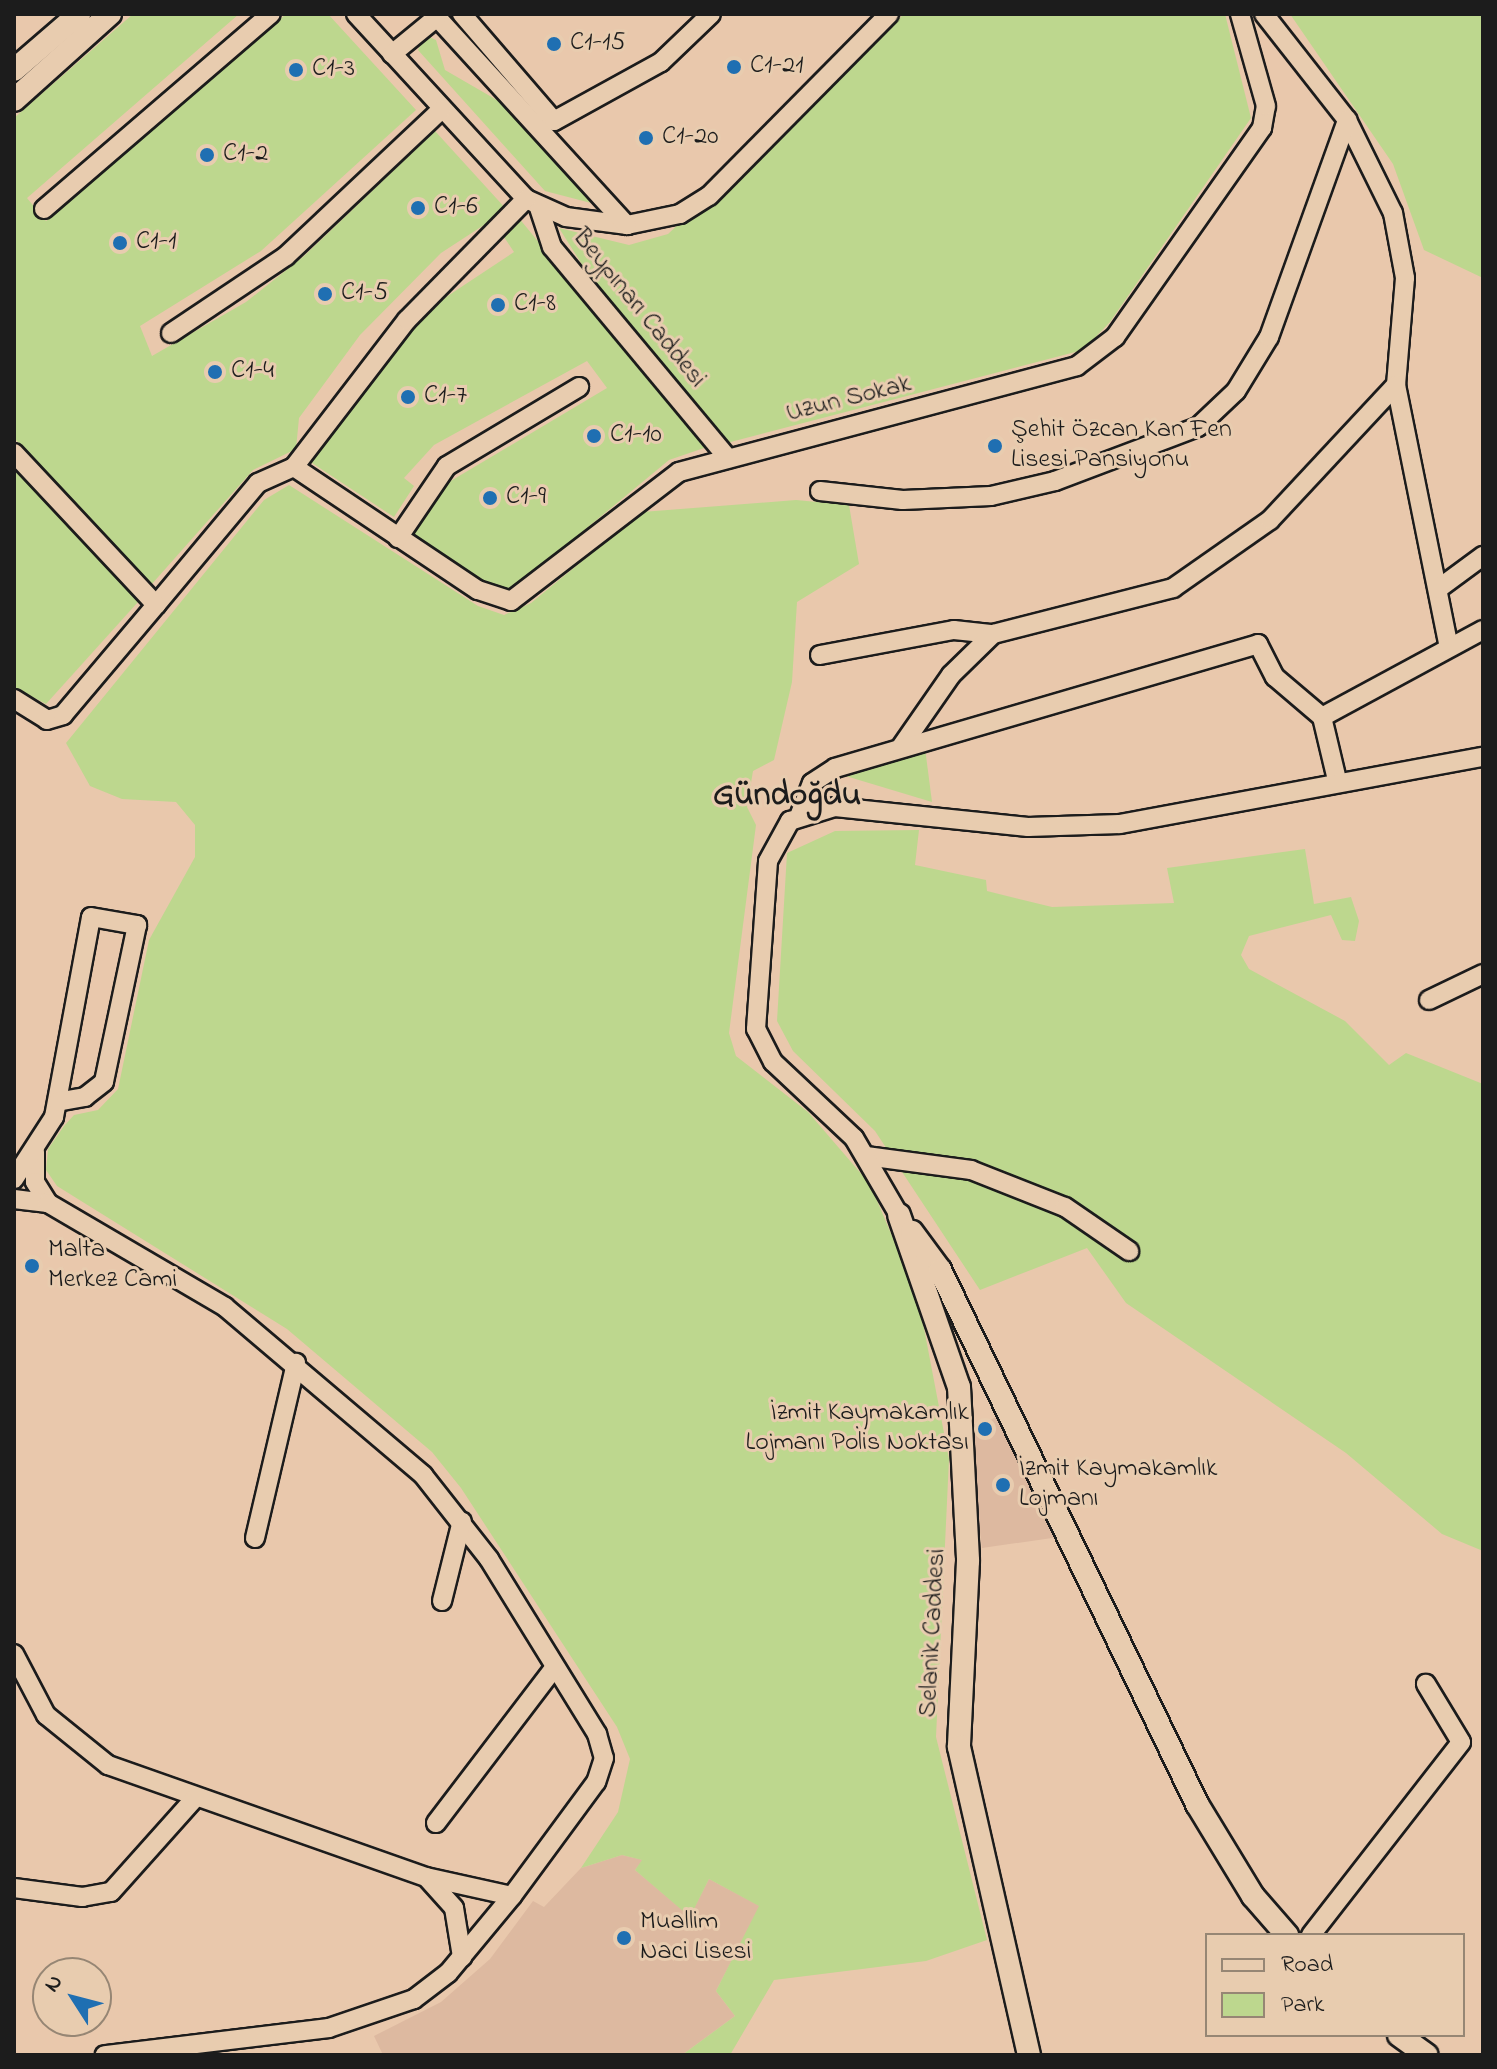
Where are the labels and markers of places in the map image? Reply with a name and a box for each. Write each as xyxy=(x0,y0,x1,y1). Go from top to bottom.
place label: C1-15 xyxy=(570,28,625,60)
marker: C1-15 xyxy=(545,35,563,53)
place label: C1-21 xyxy=(750,51,803,83)
place label: C1-3 xyxy=(312,54,355,86)
marker: C1-21 xyxy=(725,58,743,76)
marker: C1-3 xyxy=(287,61,305,79)
place label: C1-20 xyxy=(662,122,718,154)
marker: C1-20 xyxy=(637,129,655,147)
place label: C1-2 xyxy=(223,139,268,171)
marker: C1-2 xyxy=(198,146,216,164)
place label: C1-6 xyxy=(434,192,478,224)
marker: C1-6 xyxy=(409,199,427,217)
place label: C1-1 xyxy=(136,227,177,259)
marker: C1-1 xyxy=(111,234,129,252)
place label: C1-5 xyxy=(341,278,388,310)
marker: C1-5 xyxy=(316,285,334,303)
place label: C1-8 xyxy=(514,289,556,321)
marker: C1-8 xyxy=(489,296,507,314)
place label: C1-4 xyxy=(231,356,274,388)
marker: C1-4 xyxy=(206,363,224,381)
place label: C1-7 xyxy=(424,381,467,413)
marker: C1-7 xyxy=(399,388,417,406)
place label: Şehit Özcan Kan Fen Lisesi Pansiyonu xyxy=(1011,415,1232,476)
place label: C1-10 xyxy=(610,420,662,452)
marker: C1-10 xyxy=(585,427,603,445)
marker: Şehit Özcan Kan Fen Lisesi Pansiyonu xyxy=(986,437,1004,455)
place label: C1-9 xyxy=(506,482,546,514)
marker: C1-9 xyxy=(481,489,499,507)
place label: Malta Merkez Cami xyxy=(48,1235,177,1296)
marker: Malta Merkez Cami xyxy=(23,1257,41,1275)
place label: İzmit Kaymakamlık Lojmanı Polis Noktası xyxy=(746,1398,969,1460)
marker: İzmit Kaymakamlık Lojmanı Polis Noktası xyxy=(976,1420,994,1438)
place label: İzmit Kaymakamlık Lojmanı xyxy=(1019,1454,1217,1516)
marker: İzmit Kaymakamlık Lojmanı xyxy=(994,1476,1012,1494)
place label: Muallim Naci Lisesi xyxy=(640,1907,751,1968)
marker: Muallim Naci Lisesi xyxy=(615,1929,633,1947)

